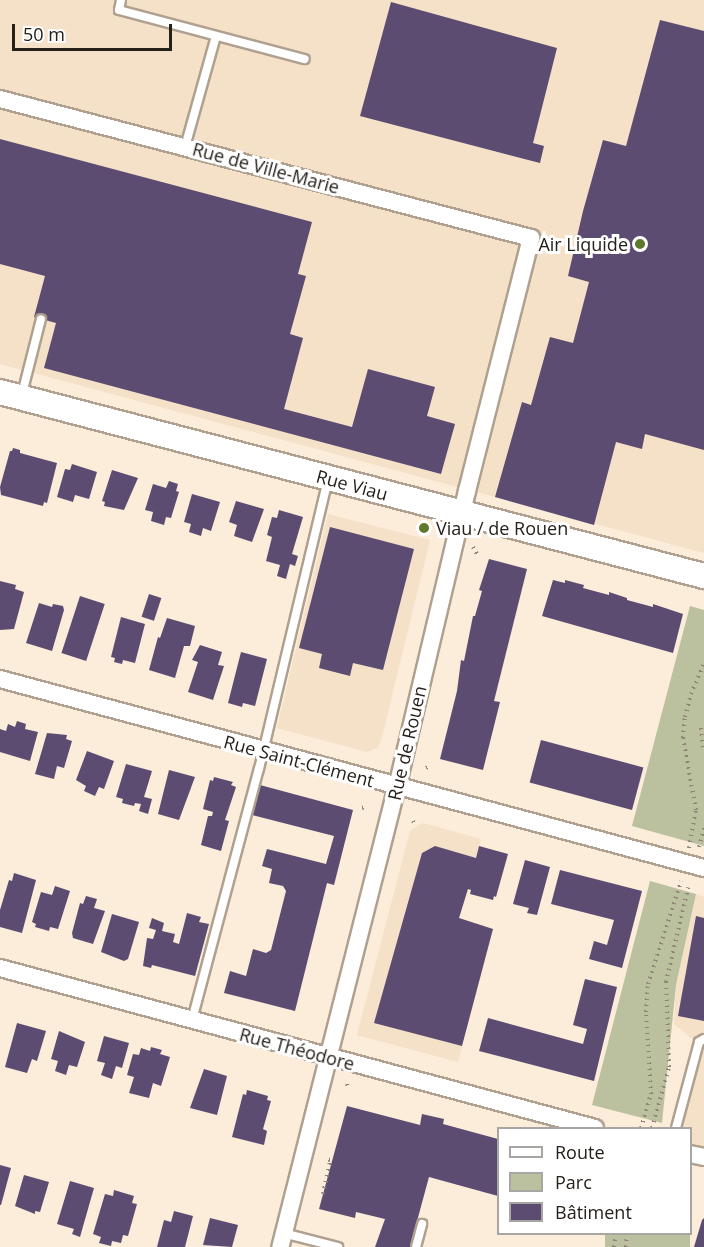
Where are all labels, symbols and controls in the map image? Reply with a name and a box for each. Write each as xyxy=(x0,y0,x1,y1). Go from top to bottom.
scale bar xyxy=(15,12,176,50)
text: 50 m xyxy=(23,22,65,46)
street label: Rue de Ville-Marie xyxy=(190,138,342,198)
place label: Air Liquide xyxy=(538,233,628,255)
marker: Air Liquide xyxy=(633,237,647,251)
street label: Rue Viau xyxy=(314,465,390,505)
place label: Viau / de Rouen xyxy=(436,517,568,539)
marker: Viau / de Rouen xyxy=(417,521,431,535)
street label: Rue de Rouen xyxy=(383,684,431,802)
street label: Rue Saint-Clément xyxy=(221,731,377,791)
street label: Rue Théodore xyxy=(237,1023,357,1075)
legend xyxy=(497,1127,692,1235)
text: Route xyxy=(555,1140,605,1164)
text: Parc xyxy=(555,1170,592,1194)
text: Bâtiment xyxy=(555,1200,632,1224)

